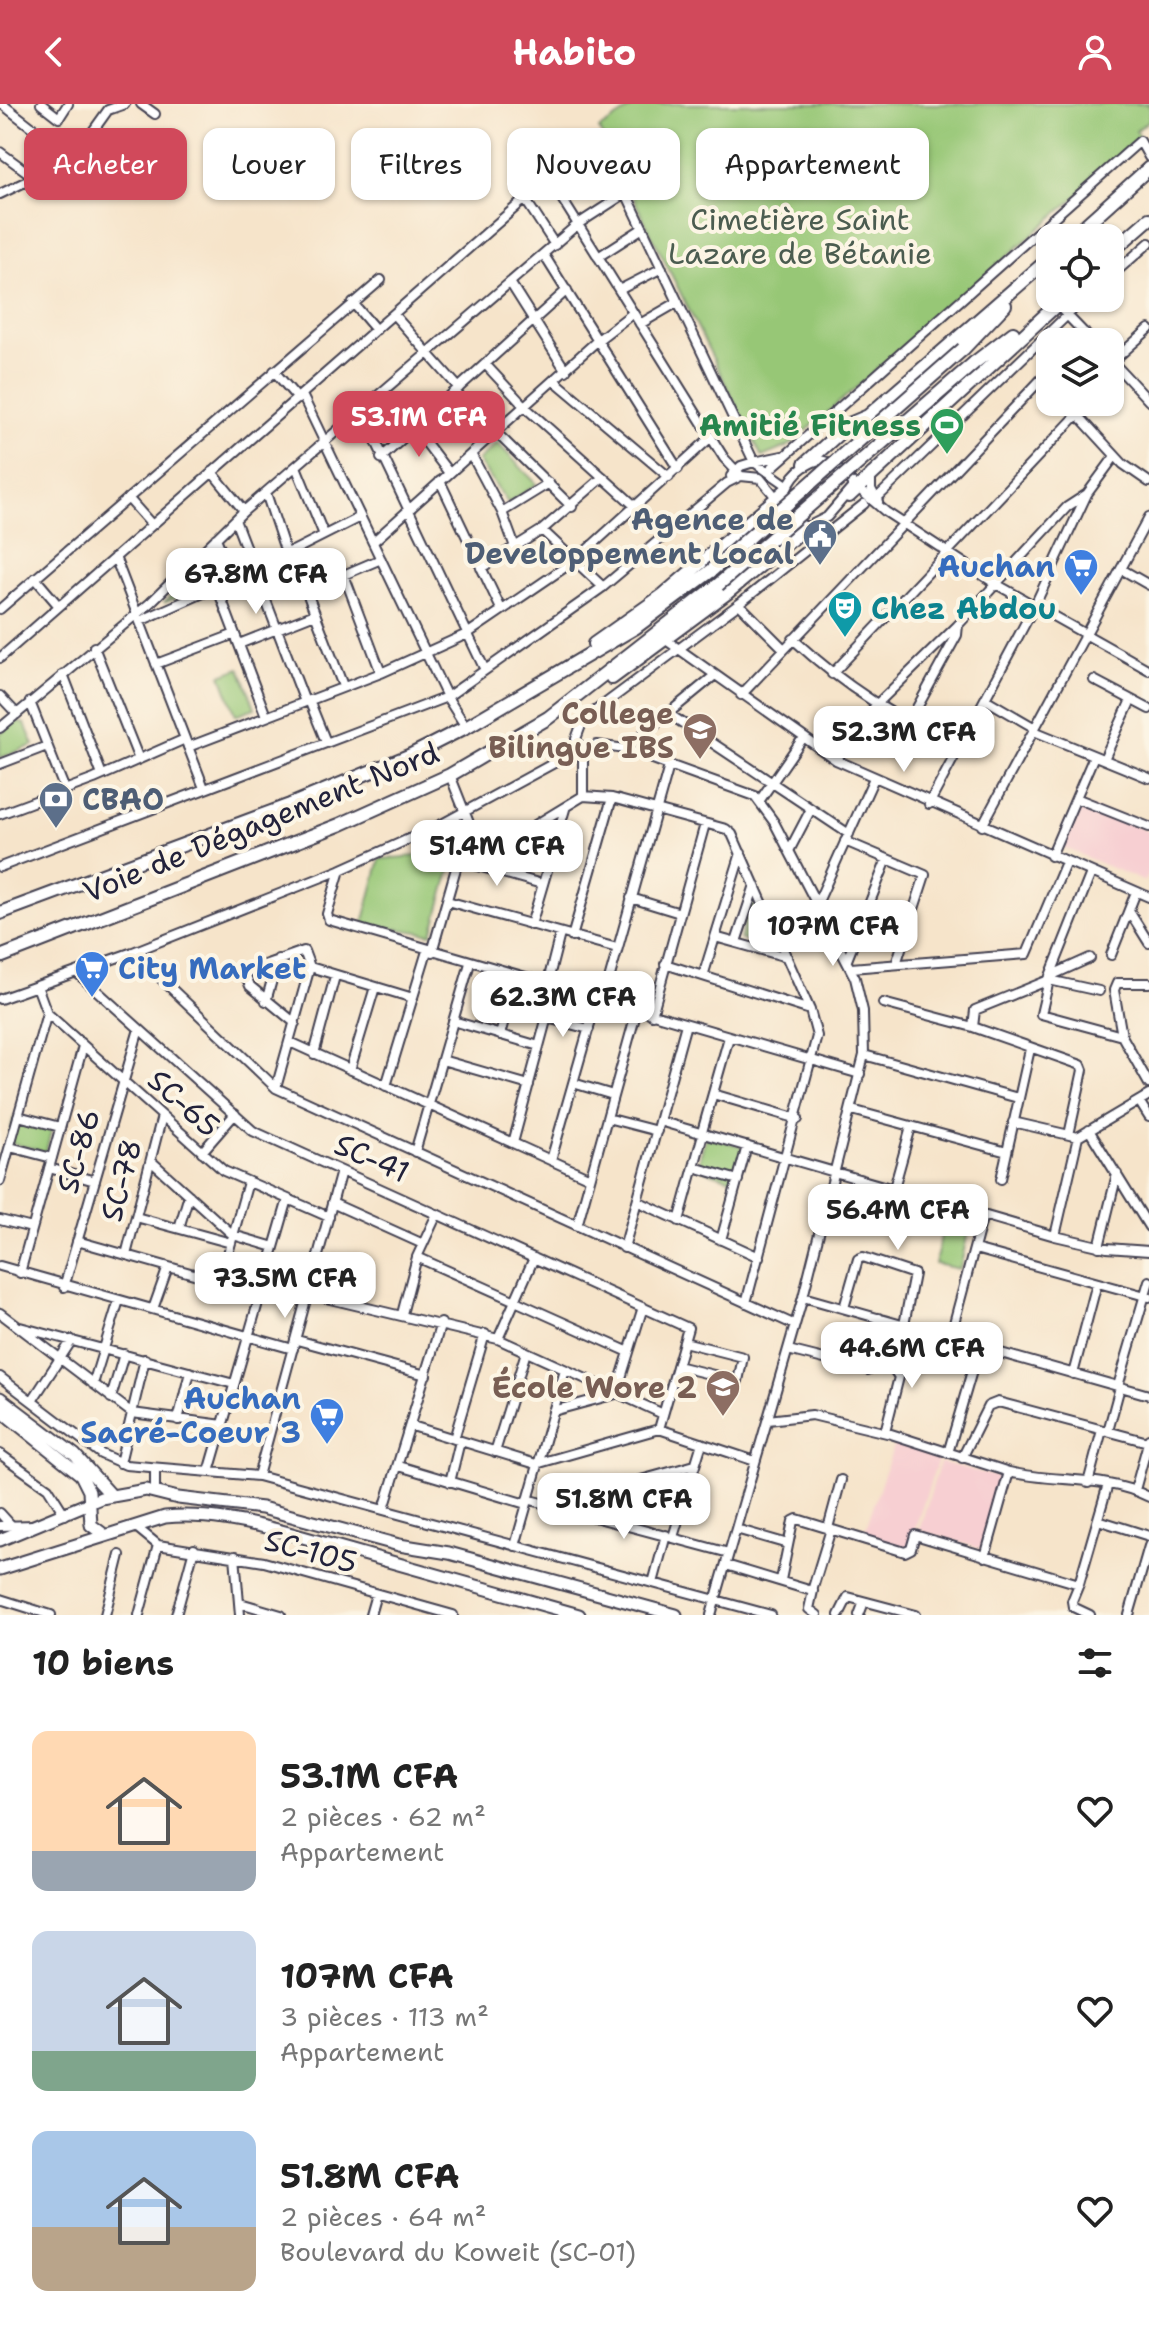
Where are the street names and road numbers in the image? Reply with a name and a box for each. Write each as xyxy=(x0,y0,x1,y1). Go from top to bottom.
street label: Voie de Dégagement Nord xyxy=(77,732,445,912)
street label: SC-65 xyxy=(139,1060,229,1146)
street label: SC-86 xyxy=(46,1104,110,1198)
street label: SC-41 xyxy=(328,1123,416,1193)
street label: SC-78 xyxy=(90,1134,152,1226)
street label: SC-105 xyxy=(260,1519,362,1583)

